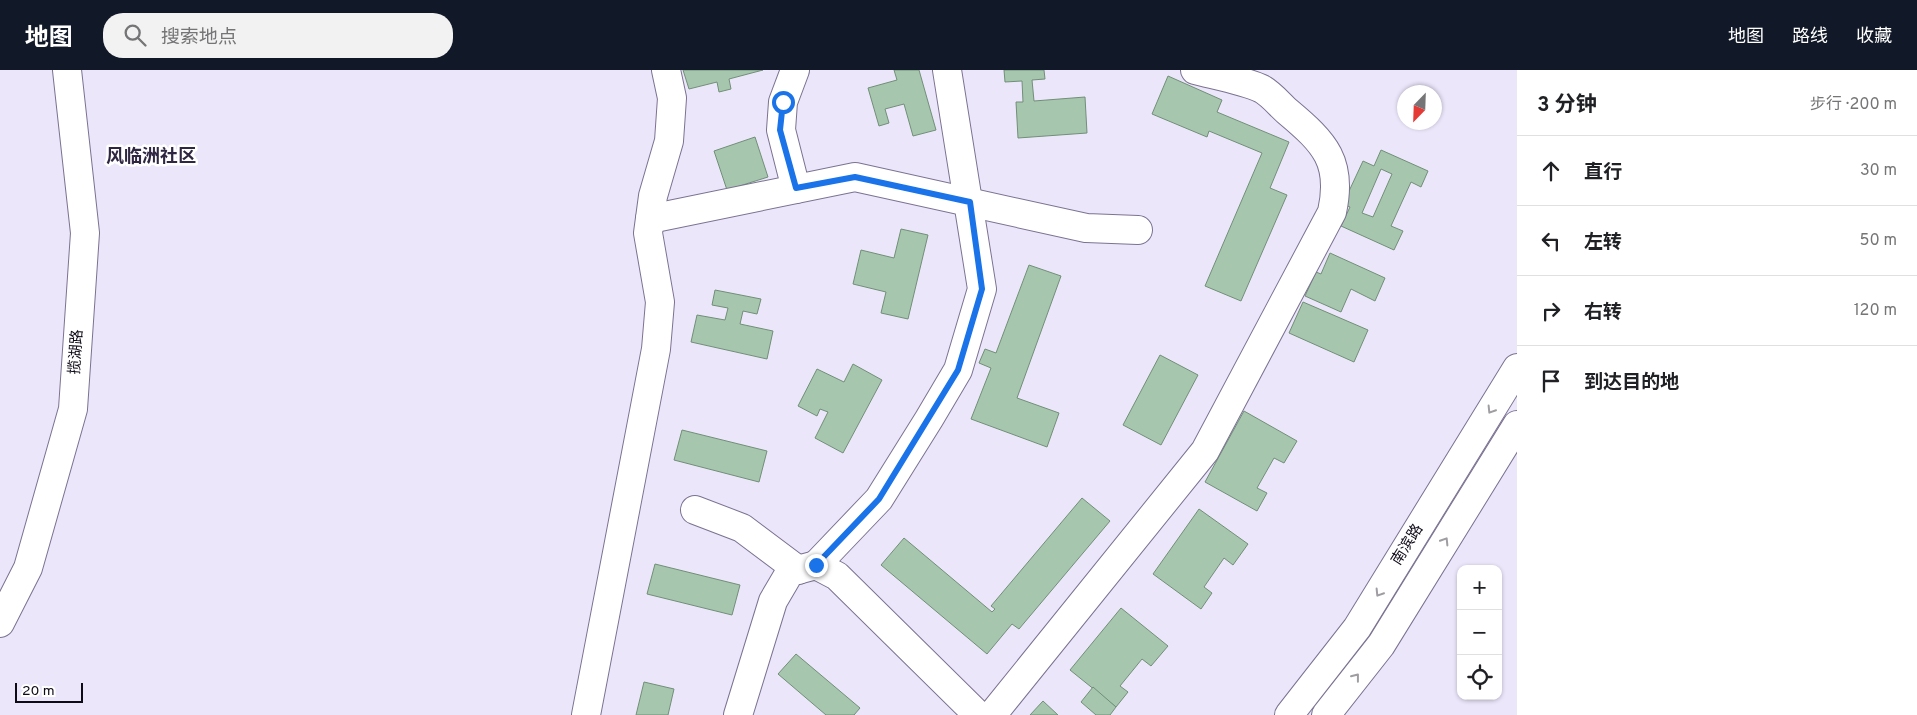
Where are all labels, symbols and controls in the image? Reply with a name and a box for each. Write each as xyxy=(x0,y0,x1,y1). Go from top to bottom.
search box xyxy=(103,13,453,58)
icon: search xyxy=(121,21,149,49)
text: 地图 xyxy=(25,24,73,54)
text: 搜索地点 xyxy=(161,26,237,50)
text: 地图 xyxy=(1728,26,1764,49)
text: 路线 xyxy=(1792,26,1828,49)
text: 收藏 xyxy=(1856,26,1892,49)
north arrow xyxy=(1397,85,1442,130)
route start xyxy=(772,91,795,114)
text: 3 分钟 xyxy=(1537,92,1597,119)
text: 步行 · 200 m xyxy=(1810,95,1897,115)
district label: 风临洲社区 xyxy=(106,146,196,169)
icon: ahead xyxy=(1537,157,1565,185)
text: 直行 xyxy=(1584,161,1622,185)
text: 30 m xyxy=(1860,161,1897,181)
icon: left xyxy=(1537,227,1565,255)
text: 左转 xyxy=(1584,231,1622,255)
text: 50 m xyxy=(1860,231,1897,251)
icon: right xyxy=(1537,297,1565,325)
text: 右转 xyxy=(1584,301,1622,325)
text: 120 m xyxy=(1854,301,1897,321)
street label: 揽湖路 xyxy=(66,329,88,375)
icon: arrive xyxy=(1537,367,1565,395)
text: 到达目的地 xyxy=(1584,371,1679,395)
one-way arrow xyxy=(1488,405,1498,414)
street label: 南滨路 xyxy=(1388,521,1428,569)
one-way arrow xyxy=(1439,537,1449,546)
route end xyxy=(805,554,828,577)
map controls xyxy=(1457,565,1502,700)
button: + xyxy=(1457,565,1502,610)
one-way arrow xyxy=(1375,588,1385,597)
button: − xyxy=(1457,610,1502,655)
button: locate xyxy=(1457,655,1502,700)
one-way arrow xyxy=(1351,673,1360,682)
scale bar xyxy=(15,680,82,703)
text: 20 m xyxy=(22,683,55,700)

